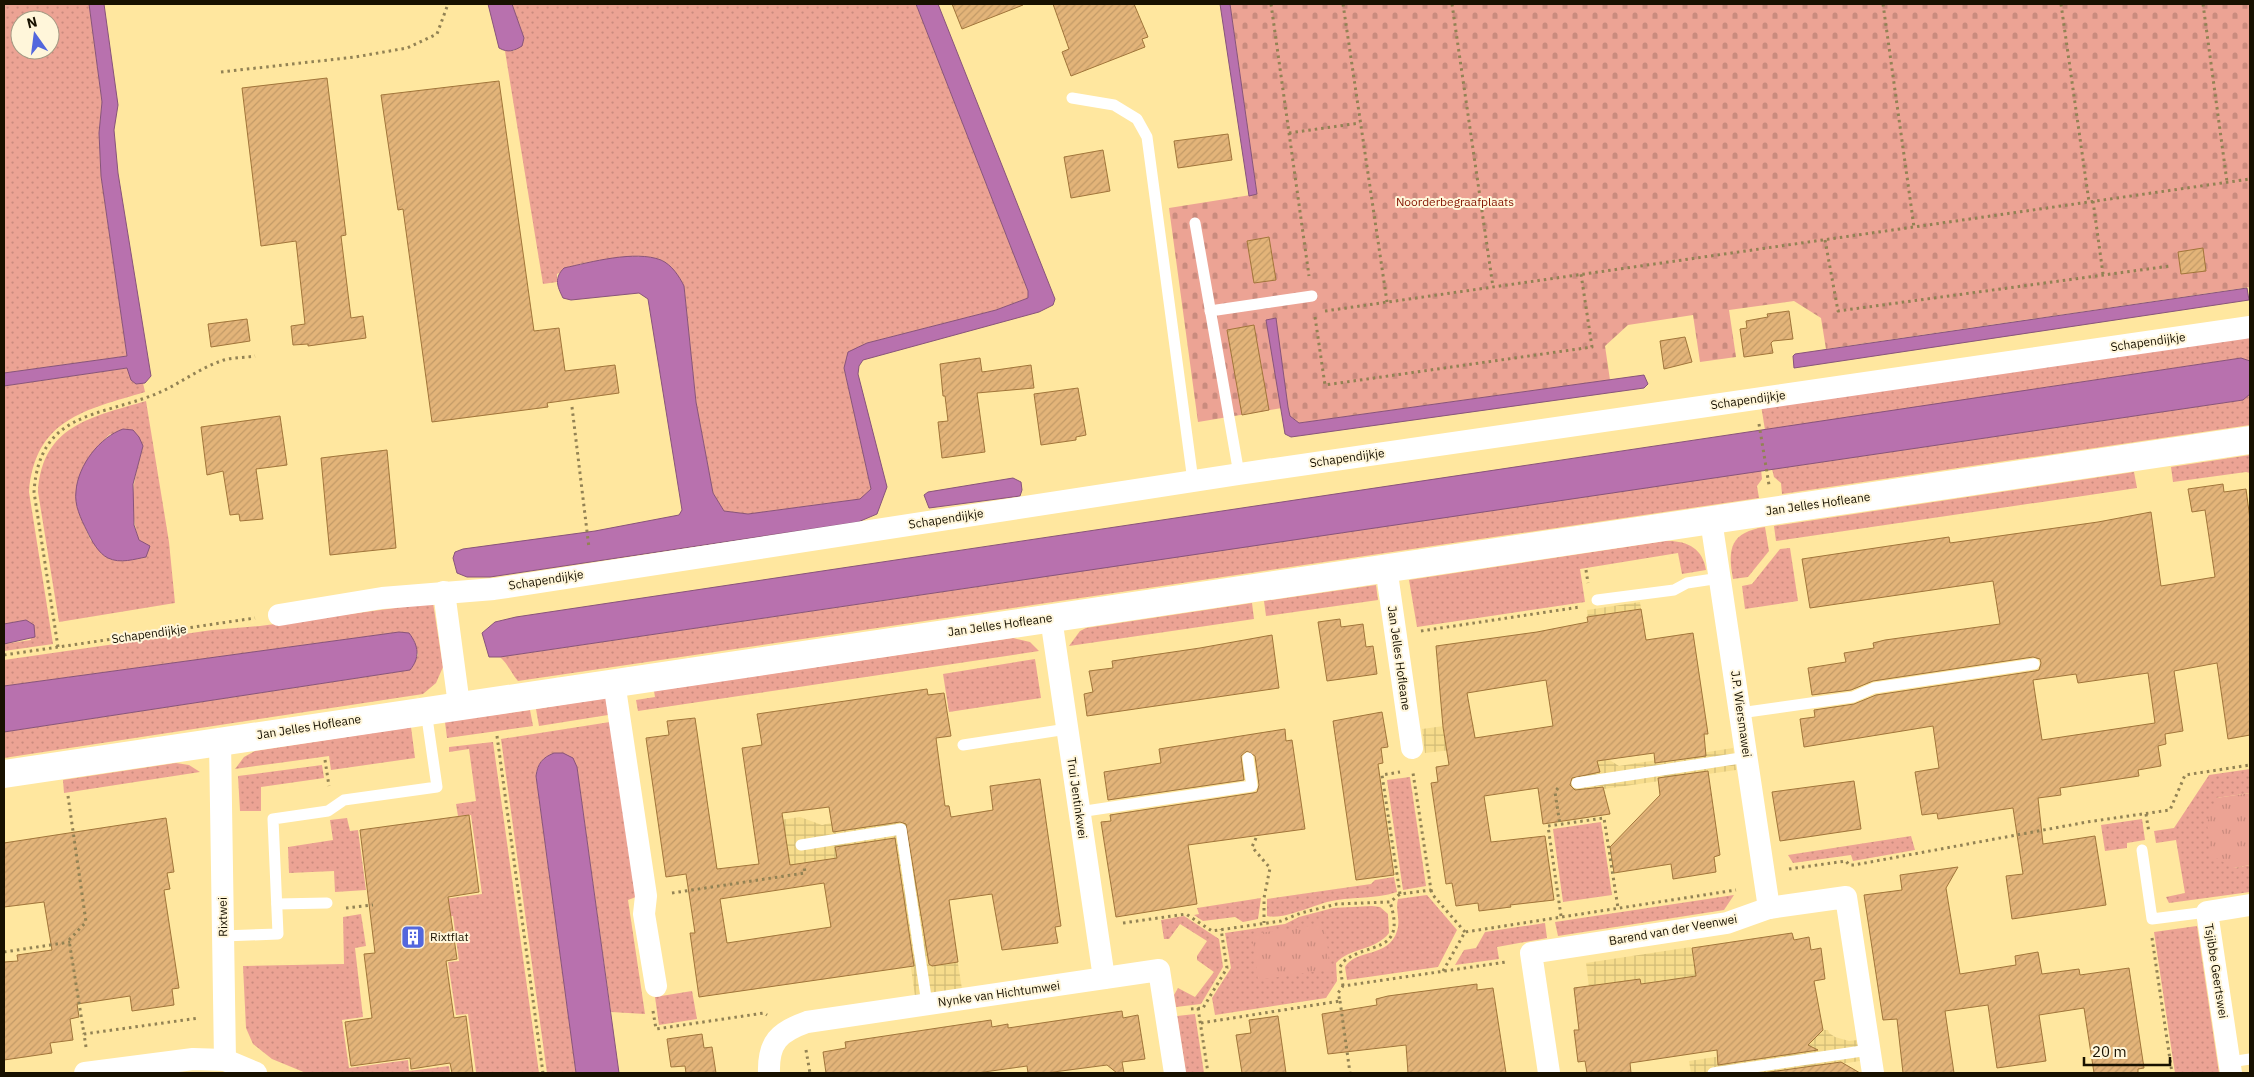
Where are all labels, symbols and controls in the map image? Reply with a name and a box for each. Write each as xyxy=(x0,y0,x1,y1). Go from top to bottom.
north arrow xyxy=(10,10,60,60)
text: N xyxy=(25,12,39,32)
park label: Noorderbegraafplaats xyxy=(1396,194,1514,209)
street label: Schapendijkje xyxy=(2110,329,2187,354)
street label: Schapendijkje xyxy=(1710,387,1787,412)
street label: Schapendijkje xyxy=(1309,445,1386,470)
street label: Jan Jelles Hofleane xyxy=(1765,489,1872,518)
street label: Schapendijkje xyxy=(907,505,985,532)
street label: Schapendijkje xyxy=(507,566,585,593)
street label: Jan Jelles Hofleane xyxy=(1385,605,1414,712)
street label: Jan Jelles Hofleane xyxy=(947,610,1054,639)
street label: Schapendijkje xyxy=(111,621,188,646)
street label: J.P. Wiersmawei xyxy=(1728,670,1755,758)
street label: Jan Jelles Hofleane xyxy=(256,711,362,742)
street label: Trui Jentinkwei xyxy=(1064,756,1091,840)
street label: Rixtwei xyxy=(215,897,230,937)
street label: Barend van der Veenwei xyxy=(1608,911,1738,948)
street label: Tsjibbe Geertswei xyxy=(2202,922,2231,1019)
building icon: Rixtflat xyxy=(400,924,426,950)
place label: Rixtflat xyxy=(430,929,469,944)
street label: Nynke van Hichtumwei xyxy=(937,978,1061,1010)
scale bar xyxy=(2084,1034,2170,1066)
text: 20 m xyxy=(2092,1042,2127,1061)

